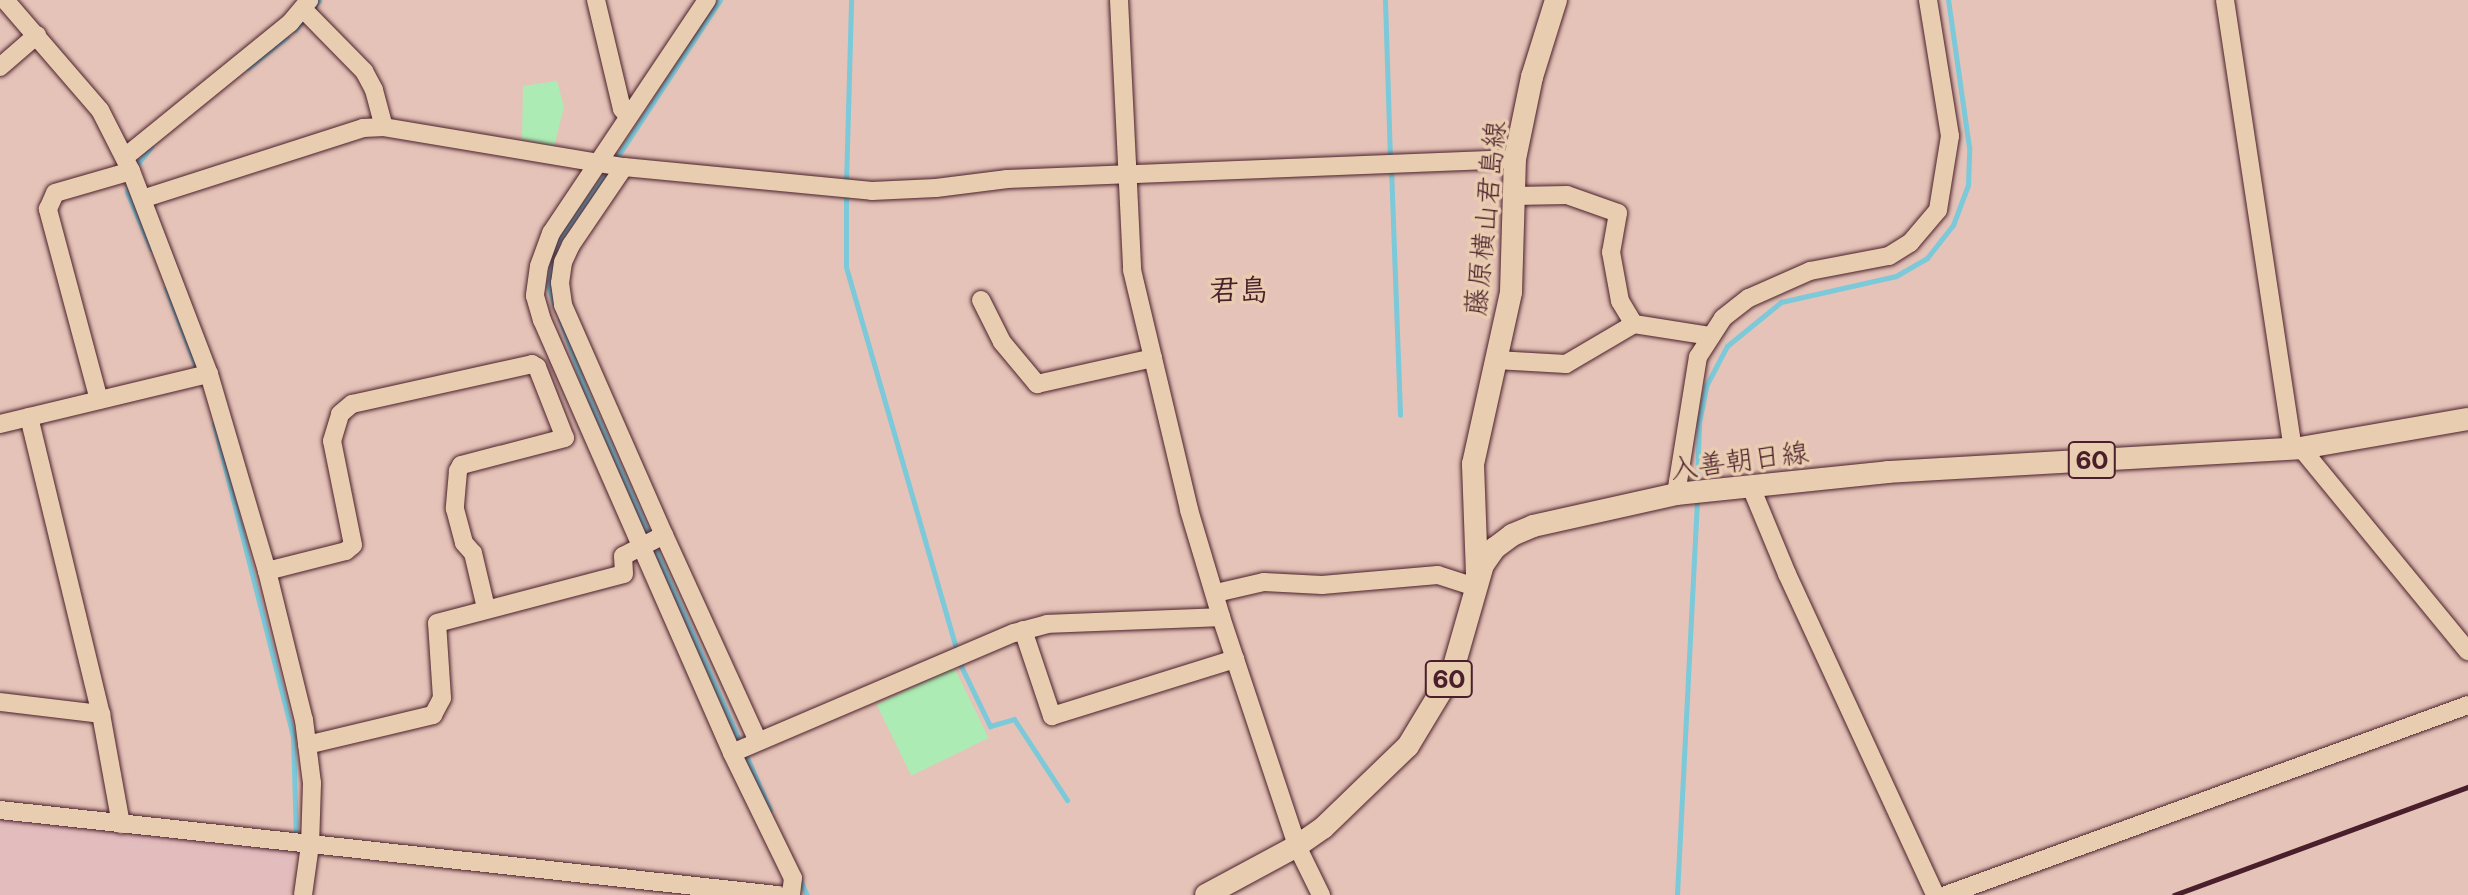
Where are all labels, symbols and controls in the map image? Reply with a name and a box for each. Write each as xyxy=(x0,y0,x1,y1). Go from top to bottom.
street label: 藤原横山君島線 xyxy=(1457,119,1511,317)
district label: 君島 xyxy=(1209,270,1269,306)
street label: 入善朝日線 xyxy=(1667,434,1811,484)
road number: 60 xyxy=(2066,438,2118,482)
road number: 60 xyxy=(1423,657,1475,701)

